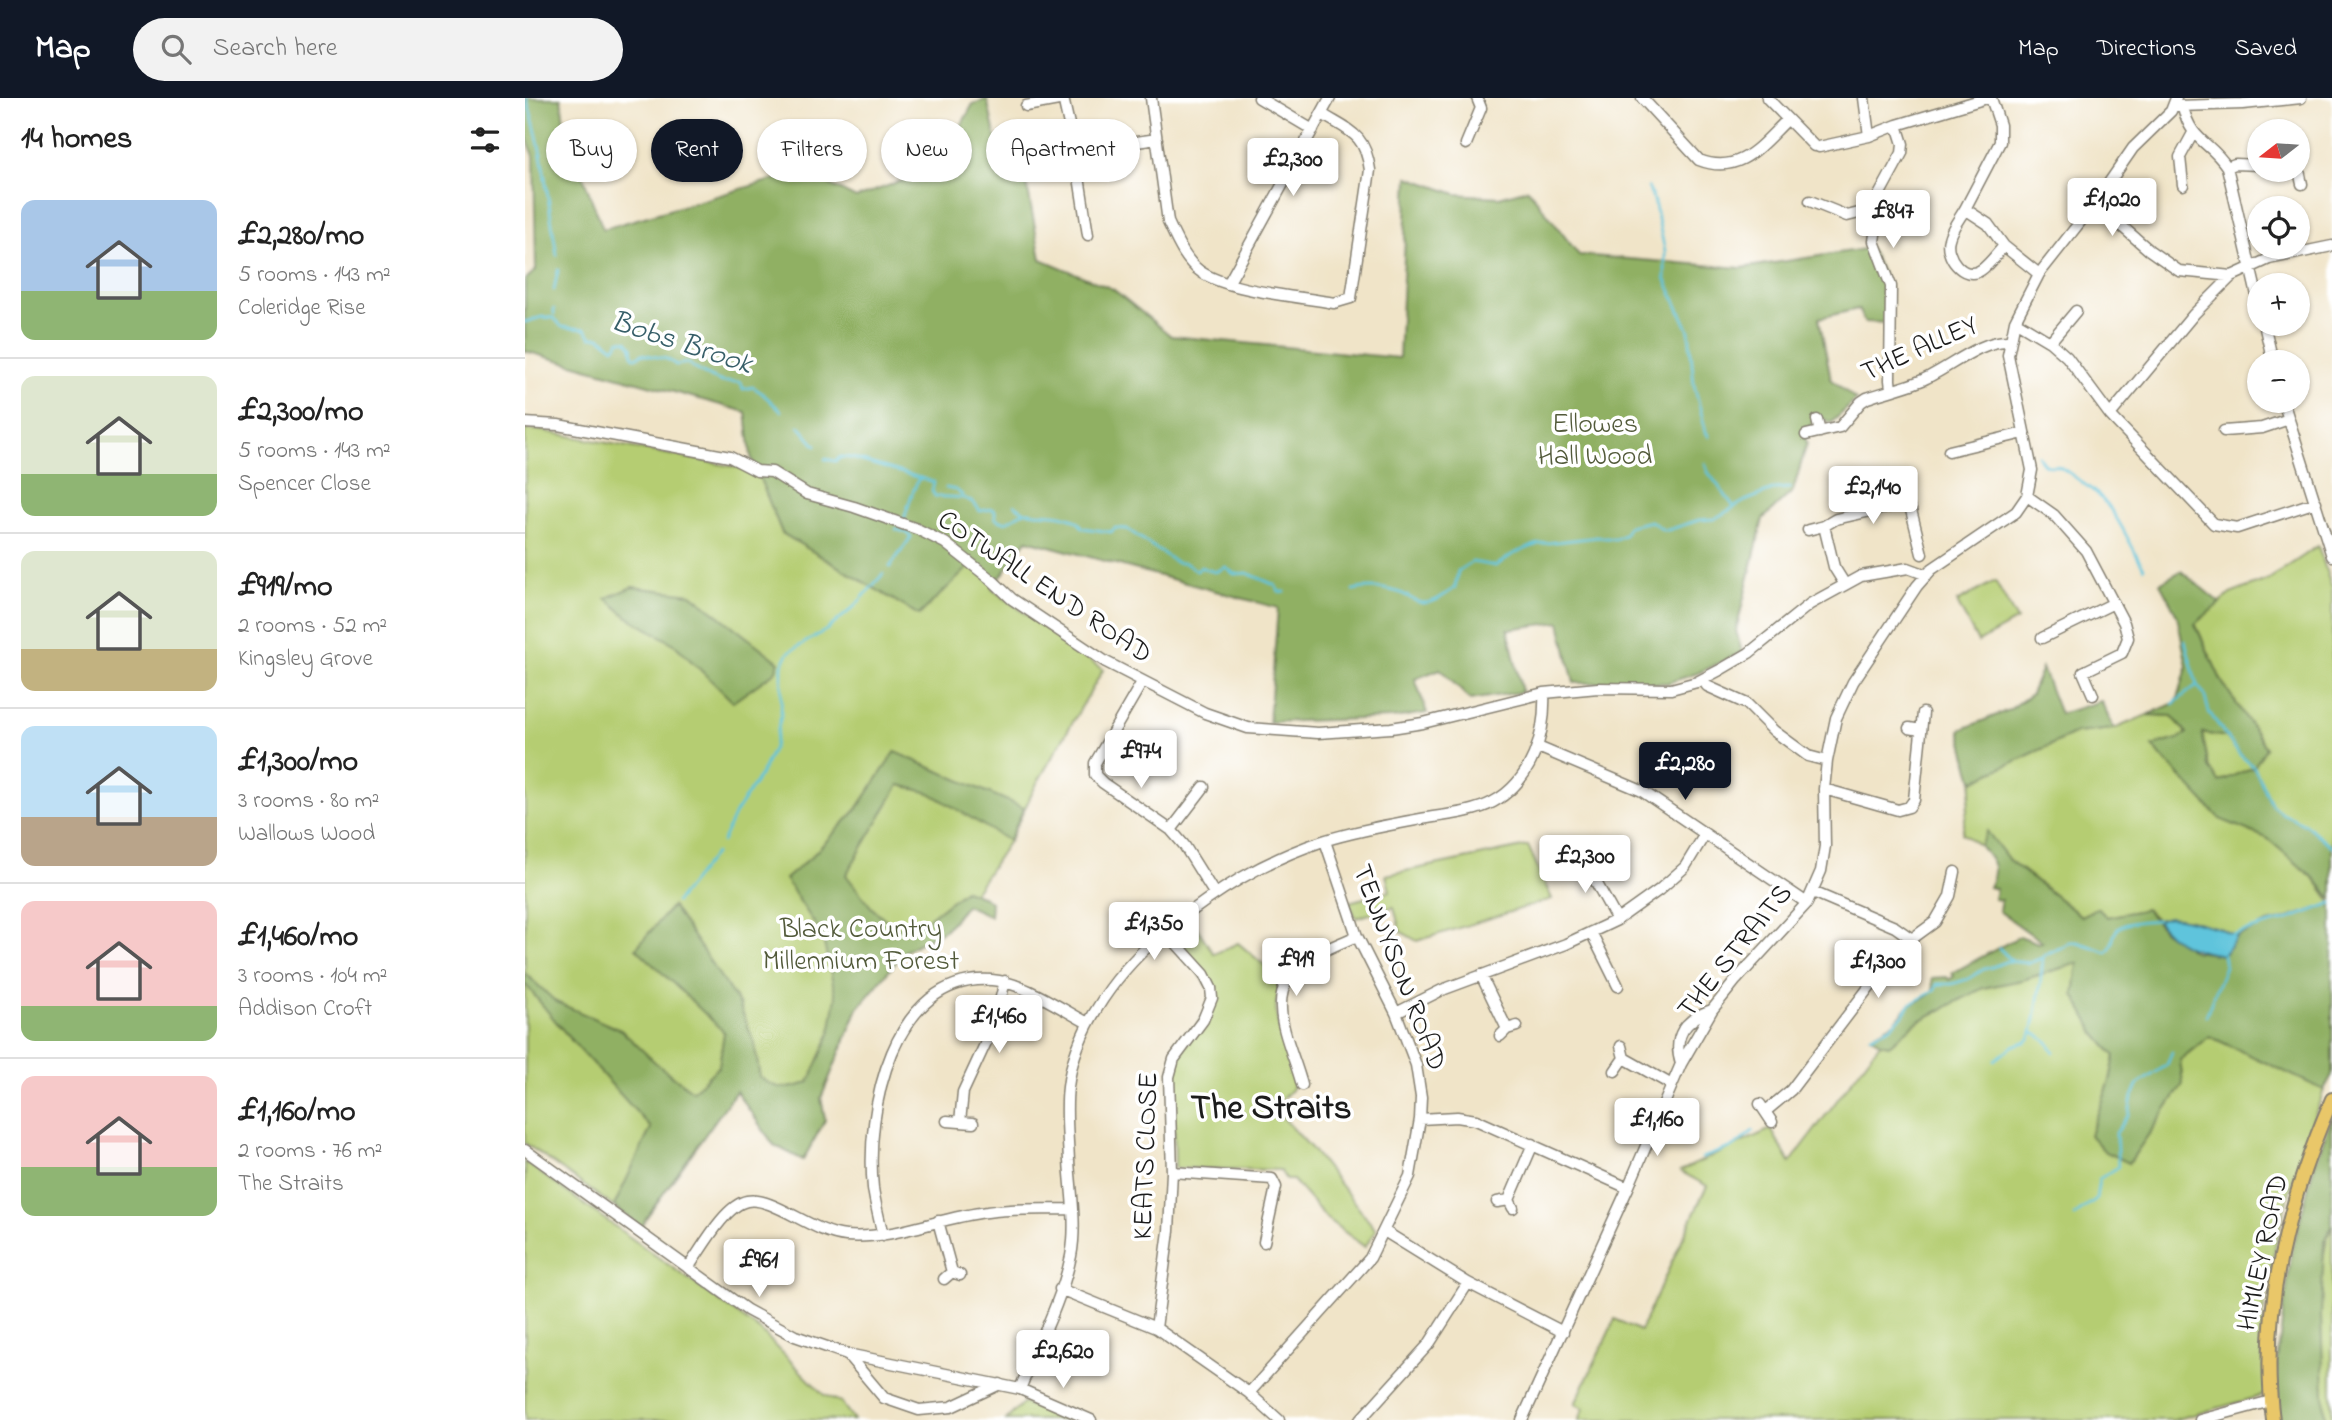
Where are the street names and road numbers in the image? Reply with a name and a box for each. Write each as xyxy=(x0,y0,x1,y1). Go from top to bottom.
street label: THE ALLEY xyxy=(1855,306,1985,394)
street label: COTWALL END ROAD xyxy=(928,501,1160,675)
street label: TENNYSON ROAD xyxy=(1340,859,1456,1077)
street label: THE STRAITS xyxy=(1669,876,1803,1028)
street label: KEATS CLOSE xyxy=(1124,1071,1170,1241)
street label: HIMLEY ROAD xyxy=(2227,1171,2301,1335)

